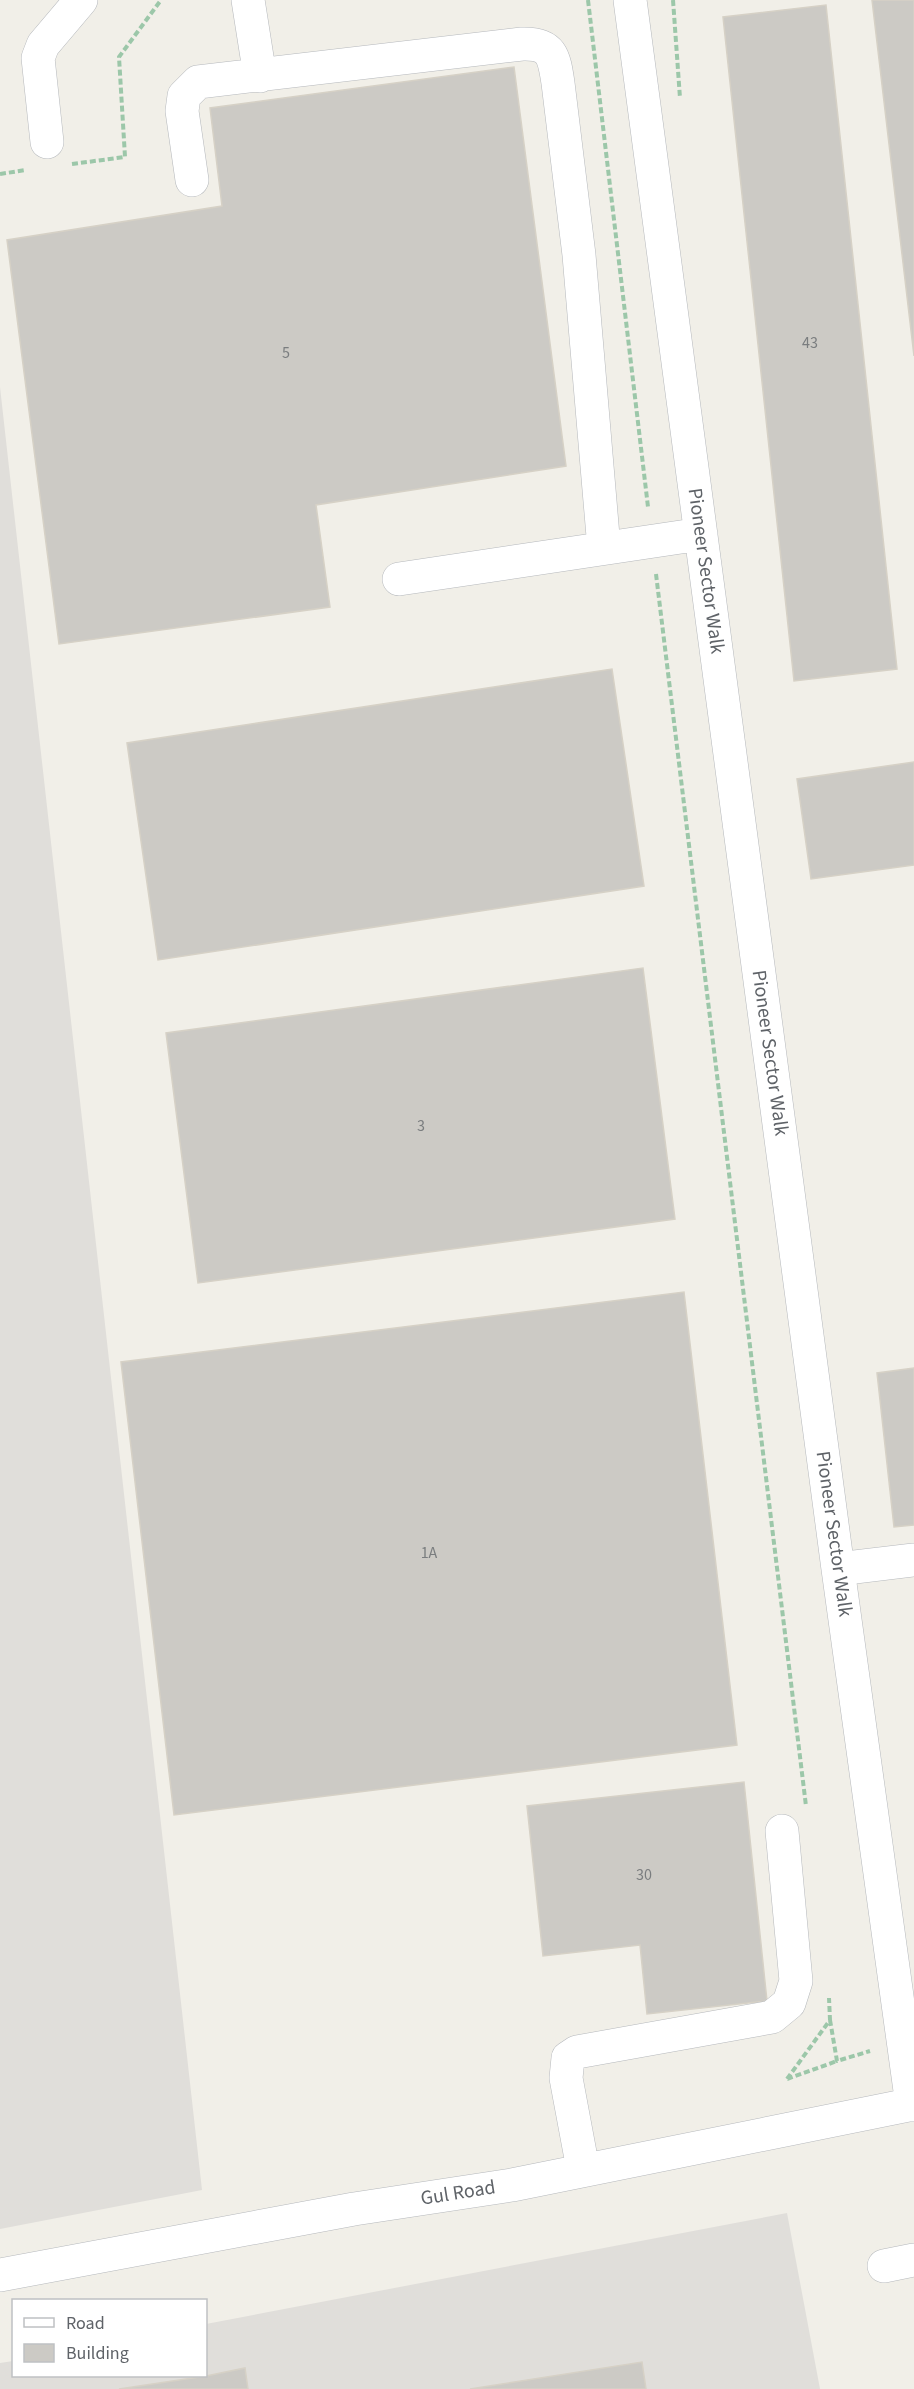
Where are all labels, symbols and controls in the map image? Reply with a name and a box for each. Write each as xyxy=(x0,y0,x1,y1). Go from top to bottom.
house number: 43 xyxy=(802,332,818,354)
house number: 5 xyxy=(282,342,290,364)
street label: Pioneer Sector Walk xyxy=(681,486,732,656)
street label: Pioneer Sector Walk xyxy=(745,968,796,1138)
house number: 3 xyxy=(417,1115,425,1137)
street label: Pioneer Sector Walk xyxy=(809,1449,860,1619)
house number: 1A xyxy=(421,1542,438,1564)
house number: 30 xyxy=(636,1864,652,1886)
street label: Gul Road xyxy=(419,2173,497,2213)
legend xyxy=(12,2299,207,2377)
text: Road xyxy=(66,2311,105,2336)
text: Building xyxy=(66,2341,129,2366)

